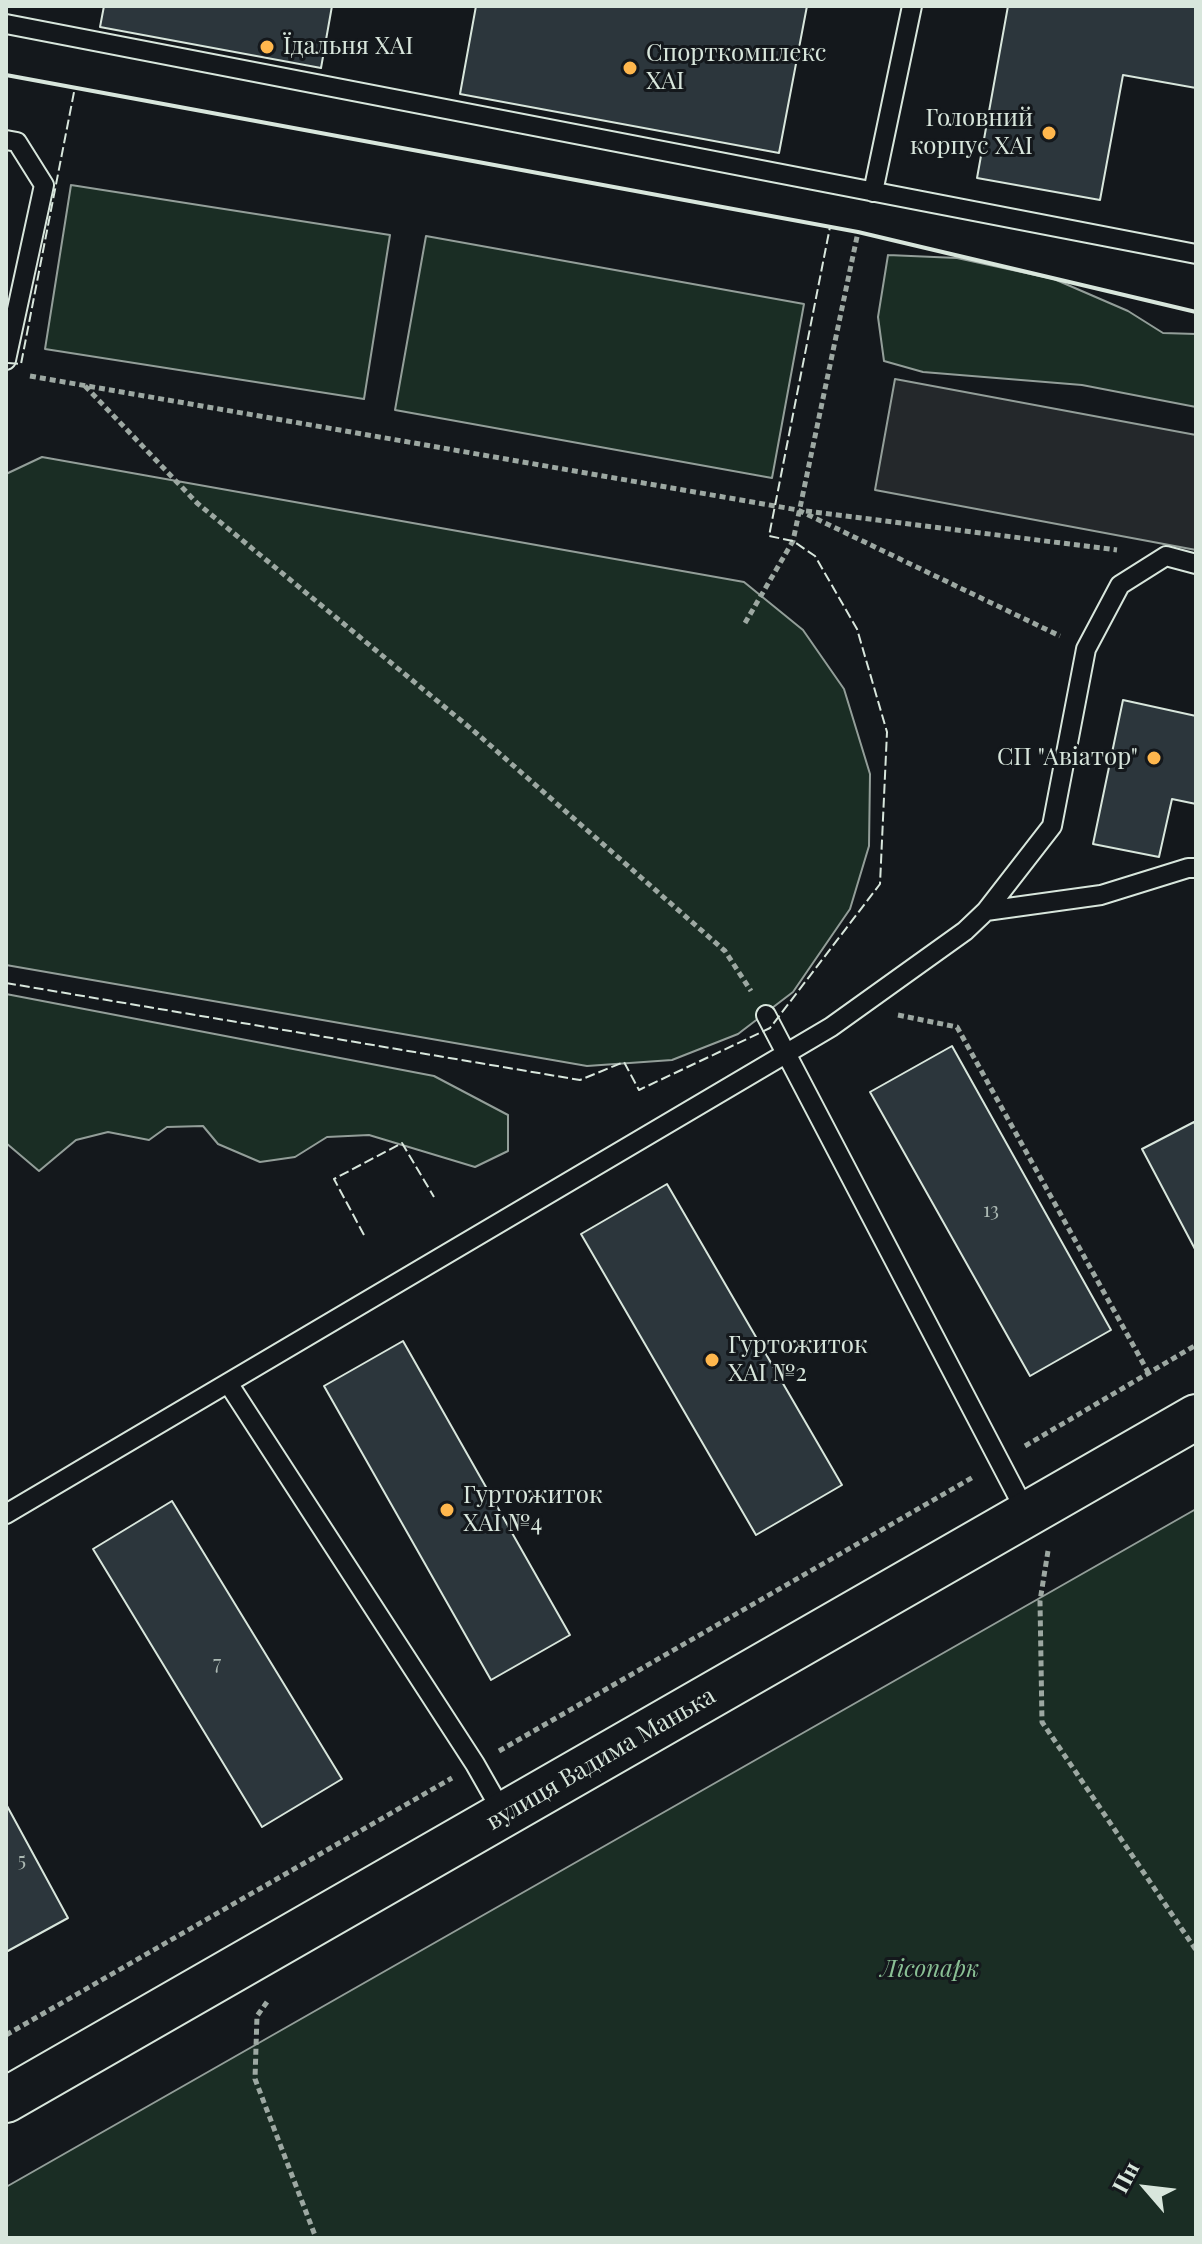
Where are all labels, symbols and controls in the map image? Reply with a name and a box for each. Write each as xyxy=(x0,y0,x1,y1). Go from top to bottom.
place label: Їдальня ХАІ xyxy=(283,33,413,61)
marker: Їдальня ХАІ xyxy=(258,38,276,56)
place label: Спорткомплекс ХАІ xyxy=(646,40,826,96)
marker: Спорткомплекс ХАІ xyxy=(621,59,639,77)
place label: Головний корпус ХАІ xyxy=(910,105,1033,161)
marker: Головний корпус ХАІ xyxy=(1040,124,1058,142)
place label: СП "Авіатор" xyxy=(997,744,1138,772)
marker: СП "Авіатор" xyxy=(1145,749,1163,767)
house number: 13 xyxy=(983,1199,999,1223)
place label: Гуртожиток ХАІ №2 xyxy=(728,1332,868,1388)
marker: Гуртожиток ХАІ №2 xyxy=(703,1351,721,1369)
place label: Гуртожиток ХАІ №4 xyxy=(463,1482,603,1538)
marker: Гуртожиток ХАІ №4 xyxy=(438,1501,456,1519)
house number: 7 xyxy=(213,1652,221,1676)
street label: вулиця Вадима Манька xyxy=(481,1682,721,1836)
house number: 5 xyxy=(18,1849,26,1873)
park label: Лісопарк xyxy=(881,1956,979,1984)
north arrow xyxy=(1106,2148,1186,2228)
text: Пн xyxy=(1104,2156,1145,2198)

